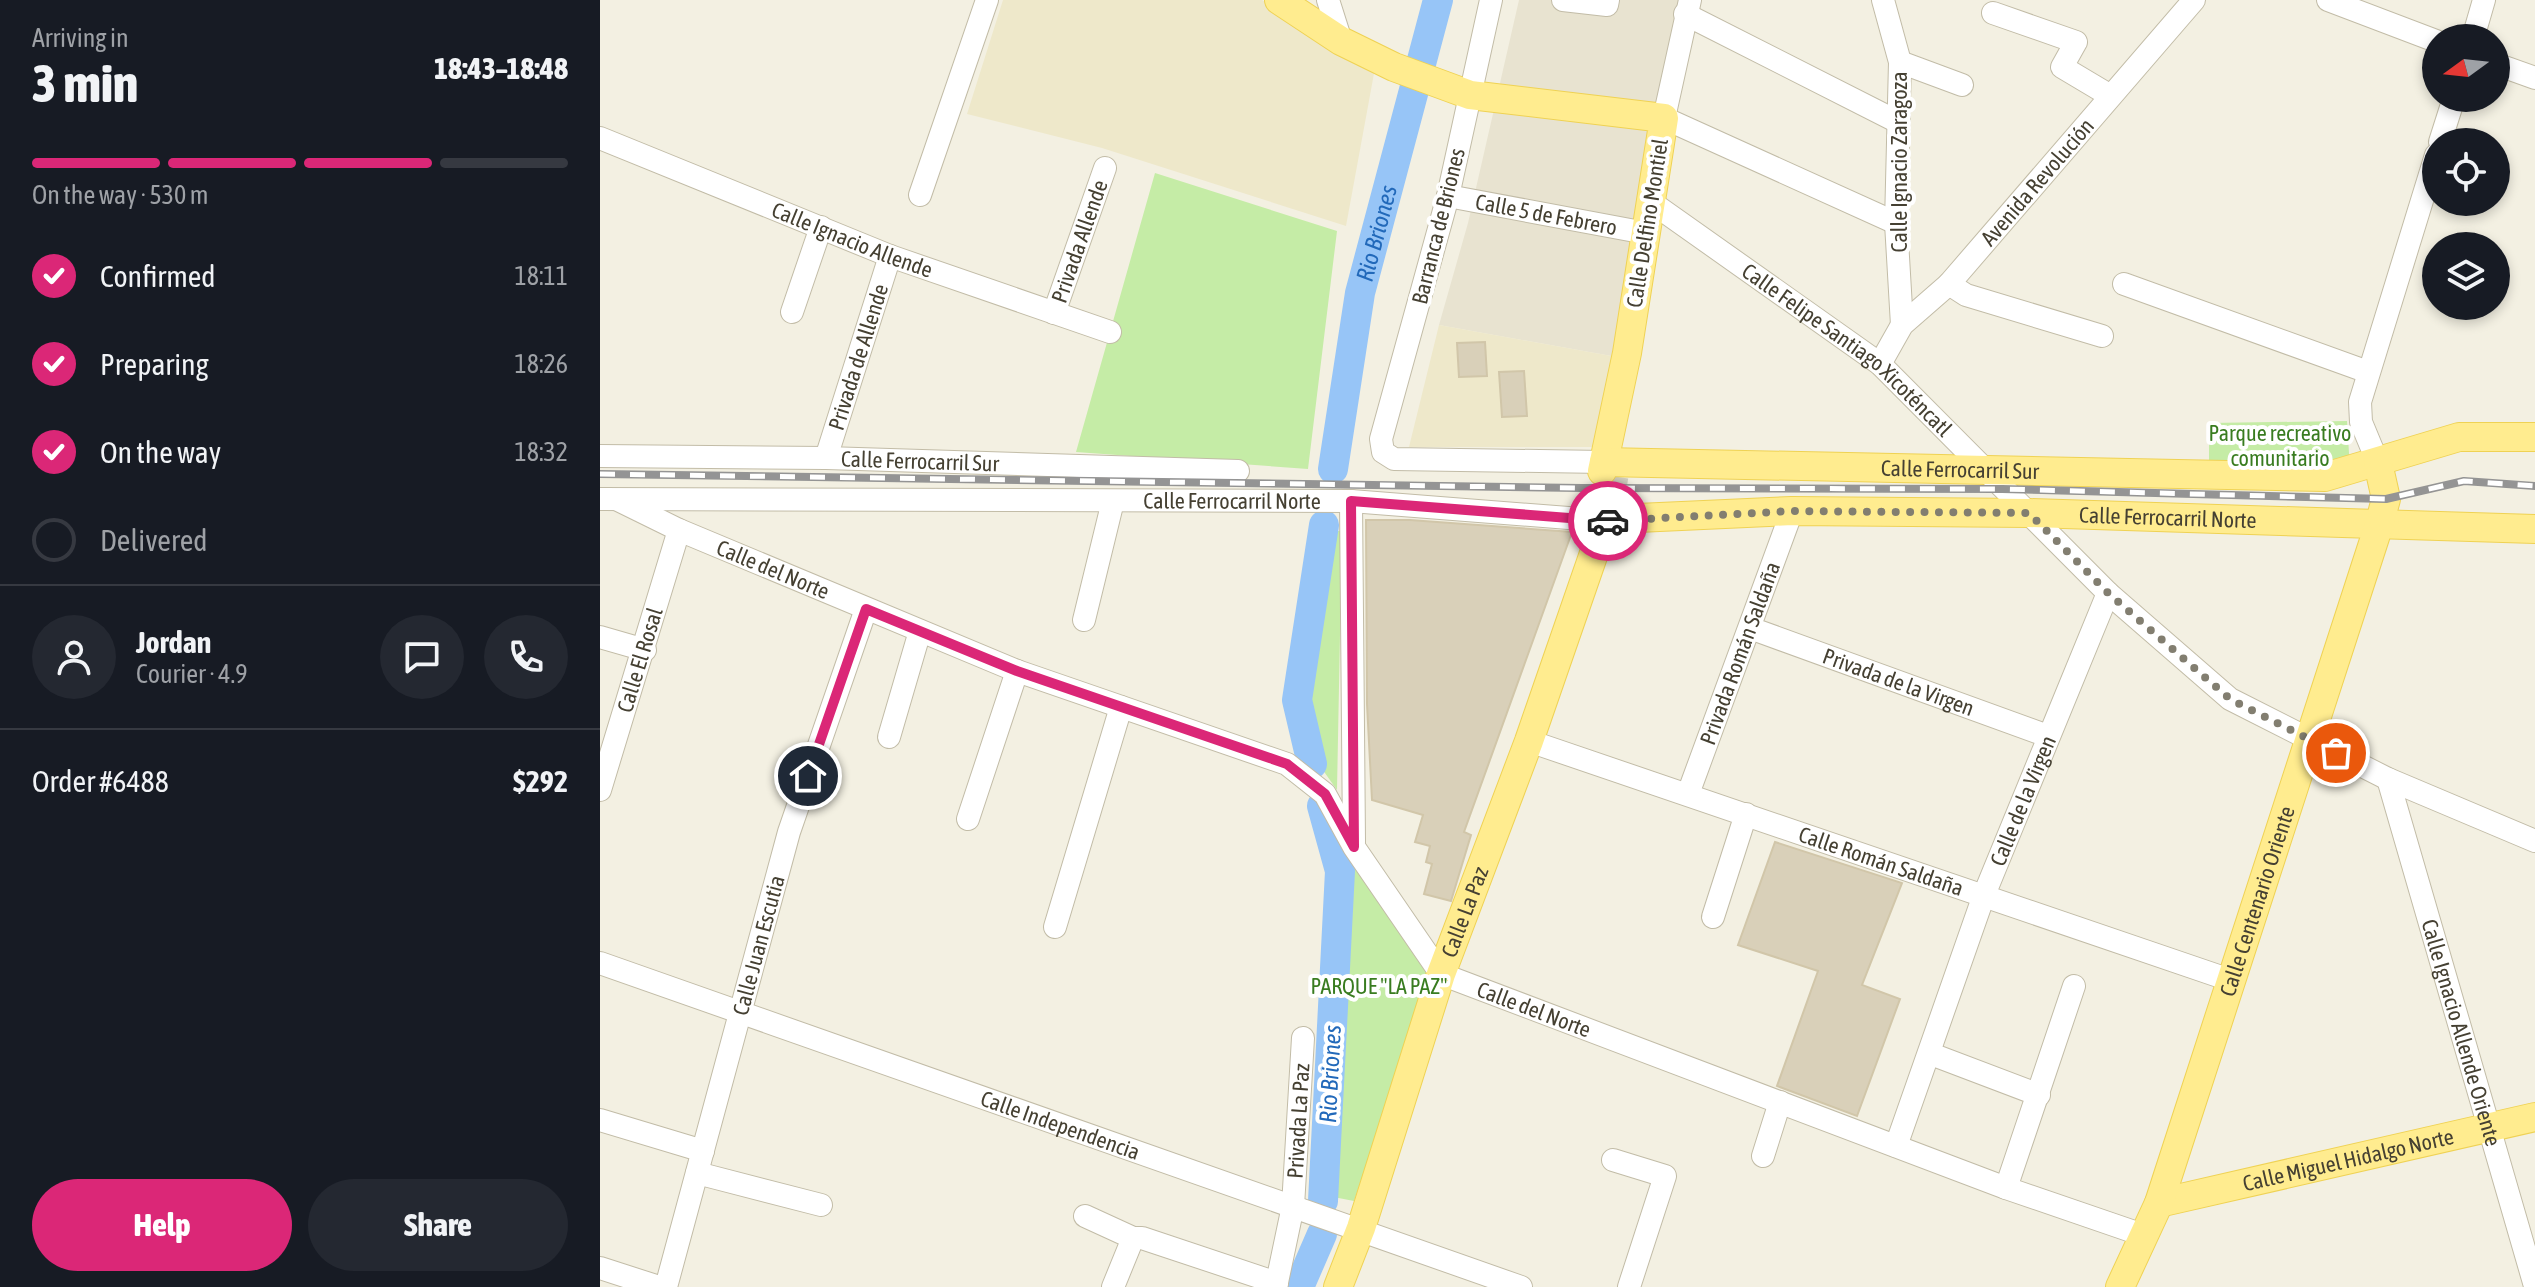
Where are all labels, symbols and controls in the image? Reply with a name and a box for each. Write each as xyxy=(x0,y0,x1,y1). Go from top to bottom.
text: Arriving in xyxy=(32,23,129,53)
north arrow xyxy=(2422,24,2510,112)
map controls xyxy=(2422,24,2510,320)
text: 18:43–18:48 xyxy=(434,51,568,85)
text: 3 min xyxy=(32,53,138,113)
street label: Calle Ignacio Zaragoza xyxy=(1886,72,1912,252)
street label: Avenida Revolución xyxy=(1975,113,2099,251)
button: locate xyxy=(2422,128,2510,216)
street label: Calle Delfino Montiel xyxy=(1621,136,1673,309)
street label: Barranca de Briones xyxy=(1406,145,1470,307)
street label: Privada Allende xyxy=(1046,176,1113,306)
text: On the way · 530 m xyxy=(32,180,209,210)
water label: Rio Briones xyxy=(1350,182,1402,284)
street label: Calle 5 de Febrero xyxy=(1473,188,1619,240)
street label: Calle Ignacio Allende xyxy=(768,196,936,283)
button: layers xyxy=(2422,232,2510,320)
icon: check xyxy=(32,254,76,298)
street label: Calle Felipe Santiago Xicoténcatl xyxy=(1737,258,1958,442)
text: Confirmed xyxy=(100,259,215,293)
text: 18:11 xyxy=(514,261,568,291)
street label: Privada de Allende xyxy=(823,281,893,433)
icon: check xyxy=(32,342,76,386)
text: Preparing xyxy=(100,347,209,381)
text: 18:26 xyxy=(514,349,568,379)
park label: Parque recreativo comunitario xyxy=(2209,420,2351,471)
icon: check xyxy=(32,430,76,474)
text: On the way xyxy=(100,435,221,469)
text: 18:32 xyxy=(514,437,568,467)
street label: Calle Ferrocarril Sur xyxy=(841,445,1000,476)
street label: Calle Ferrocarril Sur xyxy=(1881,455,2040,484)
courier xyxy=(1568,481,1648,561)
street label: Calle Ferrocarril Norte xyxy=(1143,487,1321,514)
icon: car xyxy=(1586,499,1630,543)
street label: Calle Ferrocarril Norte xyxy=(2079,502,2257,533)
text: Delivered xyxy=(100,523,208,557)
street label: Calle del Norte xyxy=(713,534,833,604)
street label: Privada Román Saldaña xyxy=(1694,558,1785,748)
street label: Calle El Rosal xyxy=(611,604,668,715)
button: person xyxy=(32,615,116,699)
button: chat xyxy=(380,615,464,699)
button: phone xyxy=(484,615,568,699)
text: Jordan xyxy=(136,625,211,659)
street label: Privada de la Virgen xyxy=(1819,643,1978,721)
text: Courier · 4.9 xyxy=(136,659,247,689)
pin xyxy=(2302,719,2370,787)
icon: bag xyxy=(2314,731,2358,775)
street label: Calle de la Virgen xyxy=(1984,732,2061,870)
pin xyxy=(774,742,842,810)
icon: home xyxy=(786,754,830,798)
text: Order #6488 xyxy=(32,764,169,798)
text: $292 xyxy=(513,764,568,798)
street label: Calle Centenario Oriente xyxy=(2214,803,2300,999)
street label: Calle Román Saldaña xyxy=(1795,821,1967,901)
street label: Calle La Paz xyxy=(1436,863,1493,961)
street label: Calle Juan Escutia xyxy=(727,872,790,1018)
street label: Calle Ignacio Allende Oriente xyxy=(2416,916,2507,1149)
park label: PARQUE "LA PAZ" xyxy=(1311,973,1447,999)
street label: Calle del Norte xyxy=(1473,976,1595,1043)
water label: Rio Briones xyxy=(1314,1024,1346,1124)
street label: Privada La Paz xyxy=(1282,1062,1314,1179)
street label: Calle Independencia xyxy=(977,1085,1143,1165)
street label: Calle Miguel Hidalgo Norte xyxy=(2240,1123,2456,1196)
button: Help xyxy=(32,1179,292,1271)
button: Share xyxy=(308,1179,568,1271)

